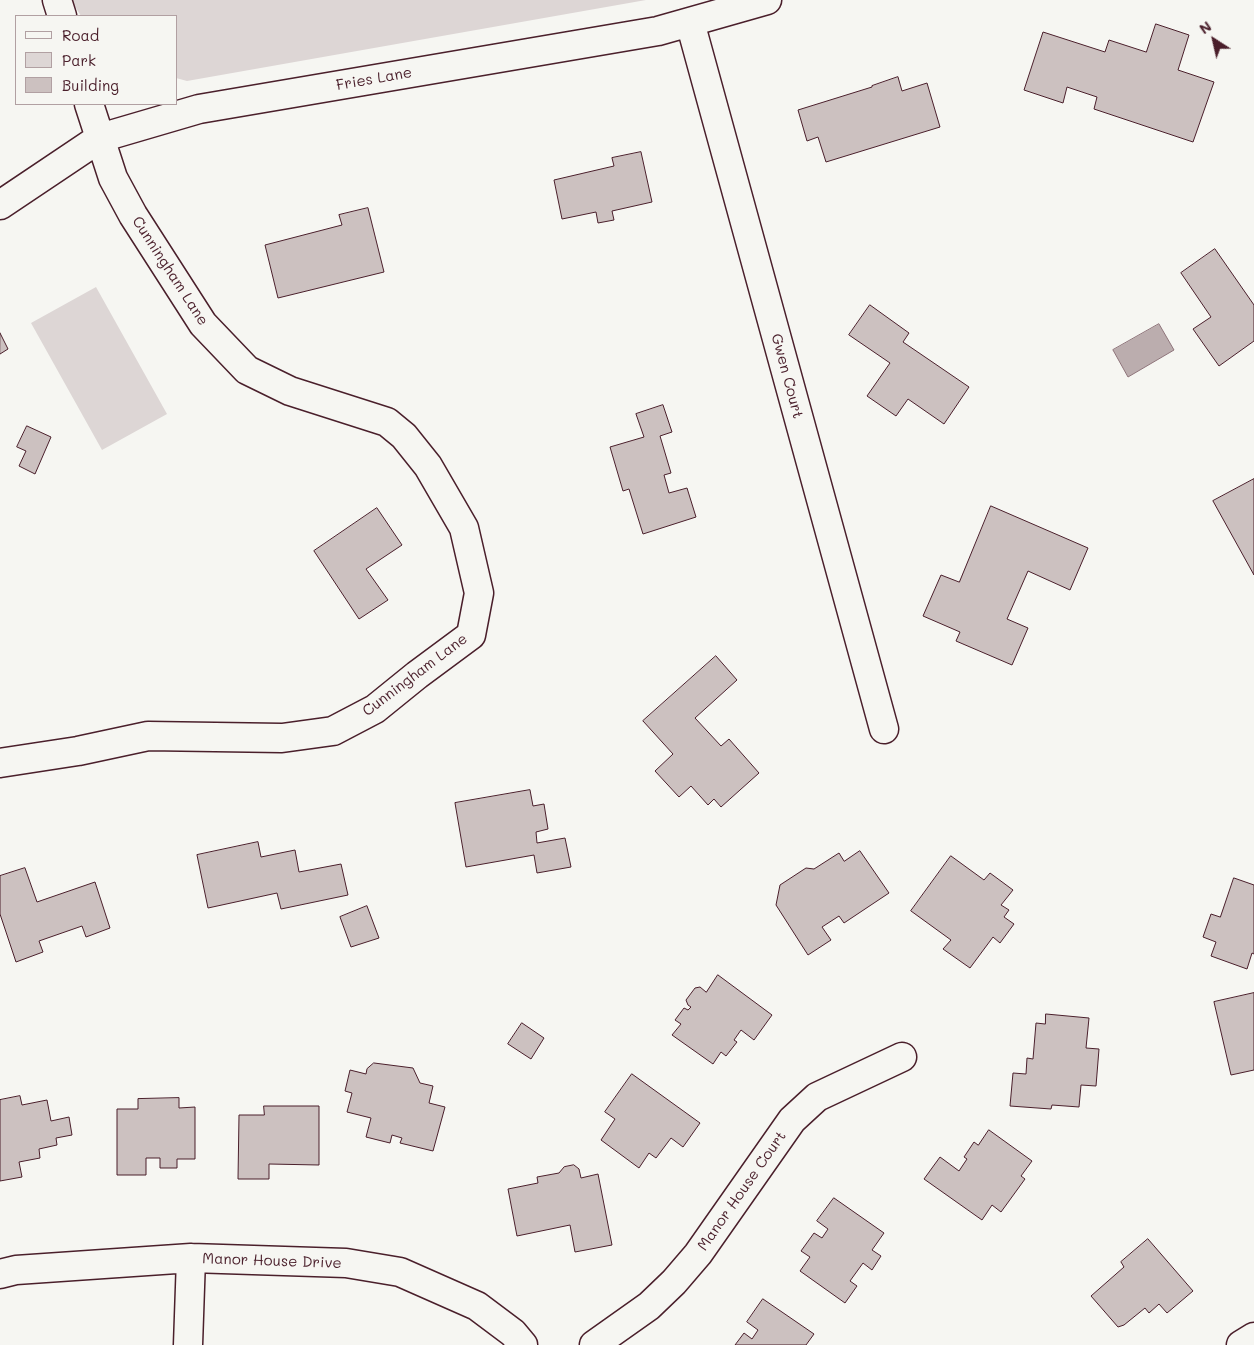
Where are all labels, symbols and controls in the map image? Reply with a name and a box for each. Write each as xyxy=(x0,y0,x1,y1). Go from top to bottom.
legend xyxy=(15,15,178,105)
north arrow xyxy=(1189,15,1239,65)
text: N xyxy=(1195,16,1215,38)
text: Road xyxy=(62,25,99,45)
text: Park xyxy=(62,50,96,70)
street label: Fries Lane xyxy=(335,63,413,95)
text: Building xyxy=(62,75,119,95)
street label: Cunningham Lane xyxy=(128,213,212,329)
street label: Gwen Court xyxy=(767,332,807,420)
street label: Cunningham Lane xyxy=(359,630,471,720)
street label: Manor House Court xyxy=(694,1128,790,1254)
street label: Manor House Drive xyxy=(202,1250,342,1272)

